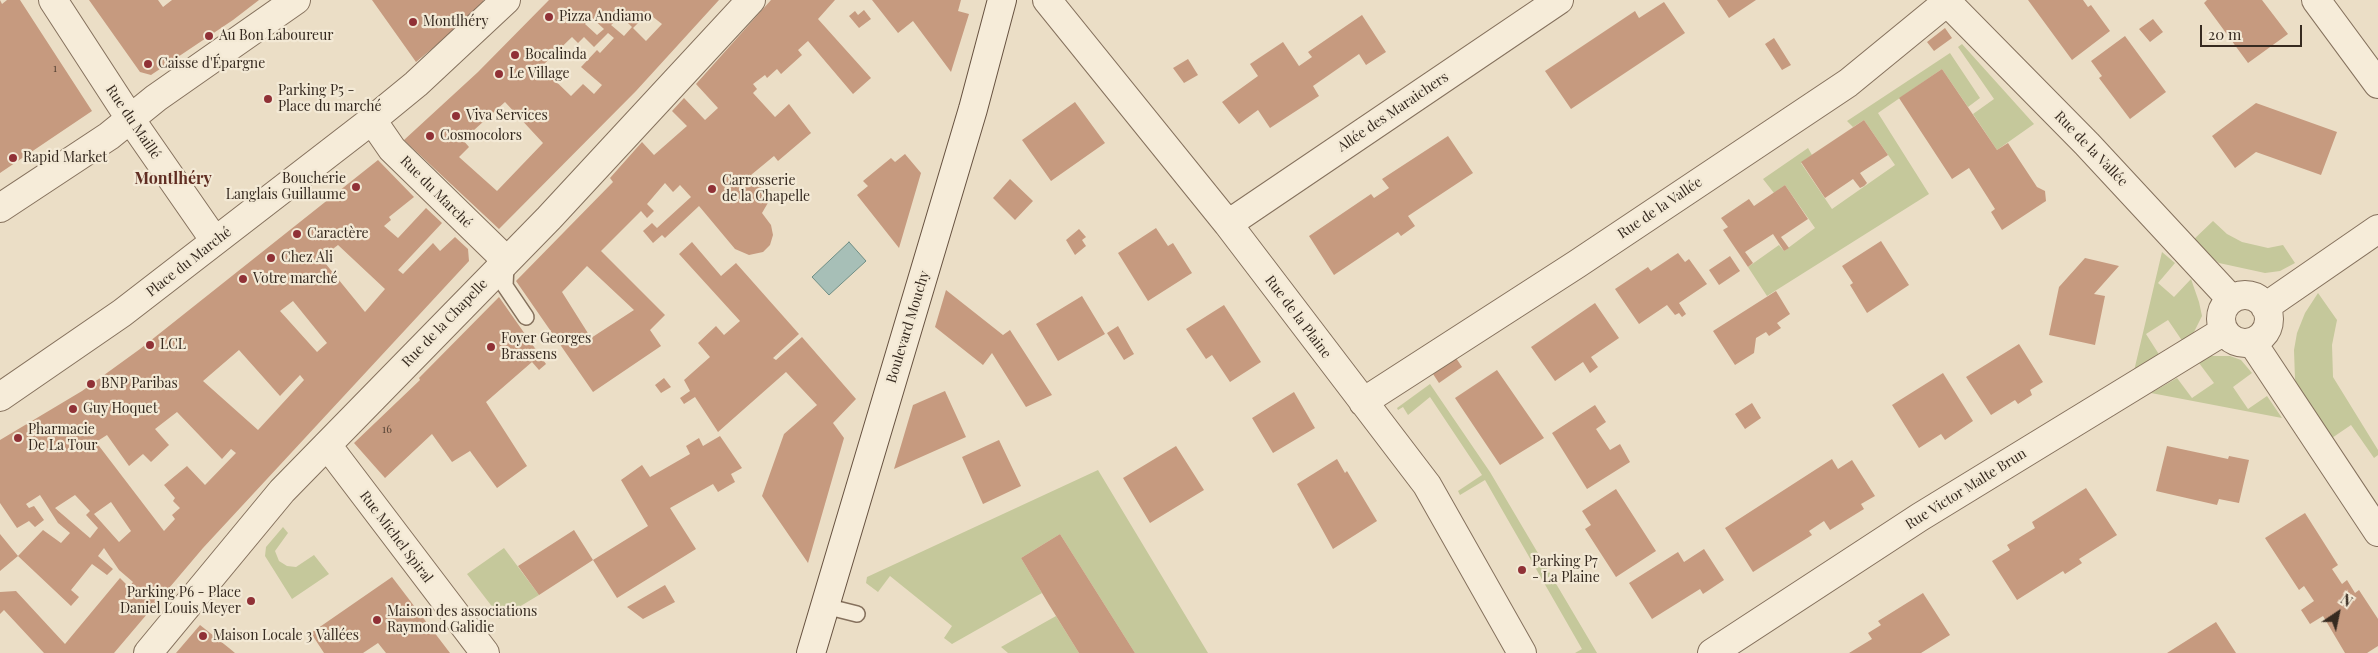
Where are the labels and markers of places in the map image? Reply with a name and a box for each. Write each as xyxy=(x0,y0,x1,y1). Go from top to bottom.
place label: Pizza Andiamo xyxy=(559,9,652,25)
marker: Pizza Andiamo xyxy=(543,11,555,23)
place label: Montlhéry xyxy=(423,14,489,30)
marker: Montlhéry xyxy=(407,16,419,28)
place label: Au Bon Laboureur xyxy=(219,28,334,44)
marker: Au Bon Laboureur xyxy=(203,30,215,42)
place label: Bocalinda xyxy=(525,47,587,63)
marker: Bocalinda xyxy=(509,49,521,61)
place label: Caisse d'Épargne xyxy=(158,56,265,72)
marker: Caisse d'Épargne xyxy=(142,58,154,70)
place label: Le Village xyxy=(509,66,570,82)
marker: Le Village xyxy=(493,68,505,80)
place label: Parking P5 - Place du marché xyxy=(278,83,382,115)
marker: Parking P5 - Place du marché xyxy=(262,93,274,105)
place label: Viva Services xyxy=(466,108,548,124)
marker: Viva Services xyxy=(450,110,462,122)
place label: Cosmocolors xyxy=(440,128,522,144)
marker: Cosmocolors xyxy=(424,130,436,142)
place label: Rapid Market xyxy=(23,150,107,166)
marker: Rapid Market xyxy=(7,152,19,164)
place label: Boucherie Langlais Guillaume xyxy=(226,171,346,203)
place label: Carrosserie de la Chapelle xyxy=(722,173,810,206)
marker: Boucherie Langlais Guillaume xyxy=(350,181,362,193)
marker: Carrosserie de la Chapelle xyxy=(706,183,718,195)
place label: Caractère xyxy=(307,226,369,242)
marker: Caractère xyxy=(291,228,303,240)
place label: Chez Ali xyxy=(281,250,333,266)
marker: Chez Ali xyxy=(265,252,277,264)
place label: Votre marché xyxy=(253,271,338,287)
marker: Votre marché xyxy=(237,273,249,285)
place label: Foyer Georges Brassens xyxy=(501,331,591,364)
place label: LCL xyxy=(160,337,186,353)
marker: LCL xyxy=(144,339,156,351)
marker: Foyer Georges Brassens xyxy=(485,341,497,353)
place label: BNP Paribas xyxy=(101,376,178,392)
marker: BNP Paribas xyxy=(85,378,97,390)
place label: Guy Hoquet xyxy=(83,401,158,417)
marker: Guy Hoquet xyxy=(67,403,79,415)
place label: Pharmacie De La Tour xyxy=(28,422,98,454)
marker: Pharmacie De La Tour xyxy=(12,432,24,444)
place label: Parking P7 - La Plaine xyxy=(1532,554,1600,586)
marker: Parking P7 - La Plaine xyxy=(1516,564,1528,576)
place label: Parking P6 - Place Daniel Louis Meyer xyxy=(120,585,241,618)
marker: Parking P6 - Place Daniel Louis Meyer xyxy=(245,595,257,607)
place label: Maison des associations Raymond Galidie xyxy=(387,604,537,636)
marker: Maison des associations Raymond Galidie xyxy=(371,614,383,626)
place label: Maison Locale 3 Vallées xyxy=(213,628,359,644)
marker: Maison Locale 3 Vallées xyxy=(197,630,209,642)

